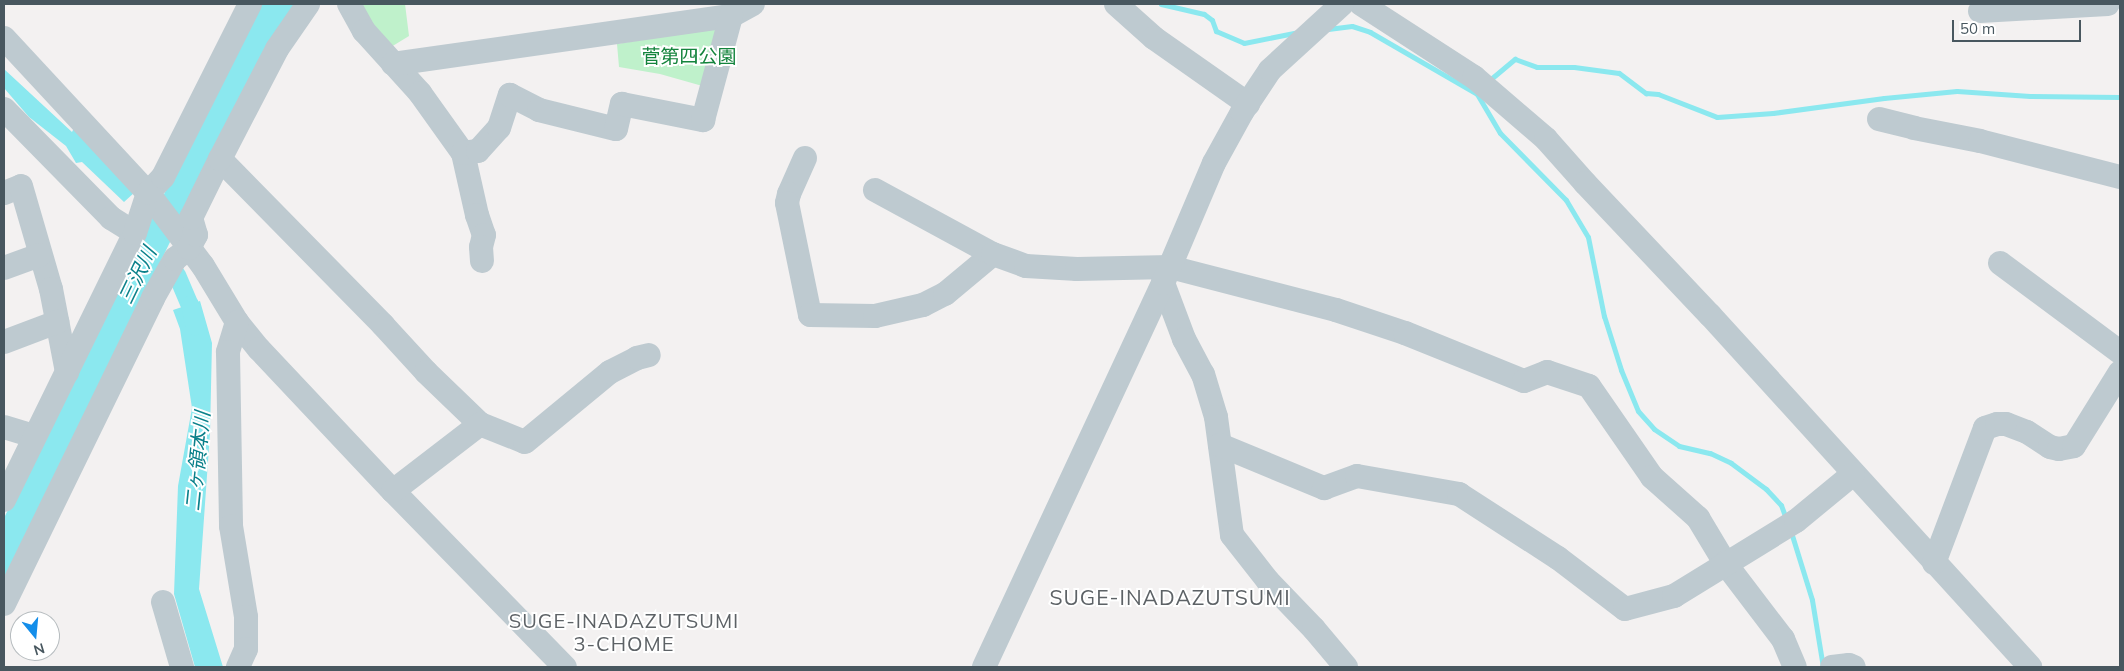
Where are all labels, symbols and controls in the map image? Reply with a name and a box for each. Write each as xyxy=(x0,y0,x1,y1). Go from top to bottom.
scale bar xyxy=(1954,10,2083,42)
text: 50 m xyxy=(1960,19,1995,38)
park label: 菅第四公園 xyxy=(642,46,736,68)
water label: 三沢川 xyxy=(113,243,161,307)
water label: 二ヶ領本川 xyxy=(180,410,214,512)
district label: SUGE-INADAZUTSUMI xyxy=(1047,584,1293,610)
district label: SUGE-INADAZUTSUMI 3-CHOME xyxy=(507,608,741,655)
north arrow xyxy=(10,611,60,661)
text: N xyxy=(31,639,47,660)

